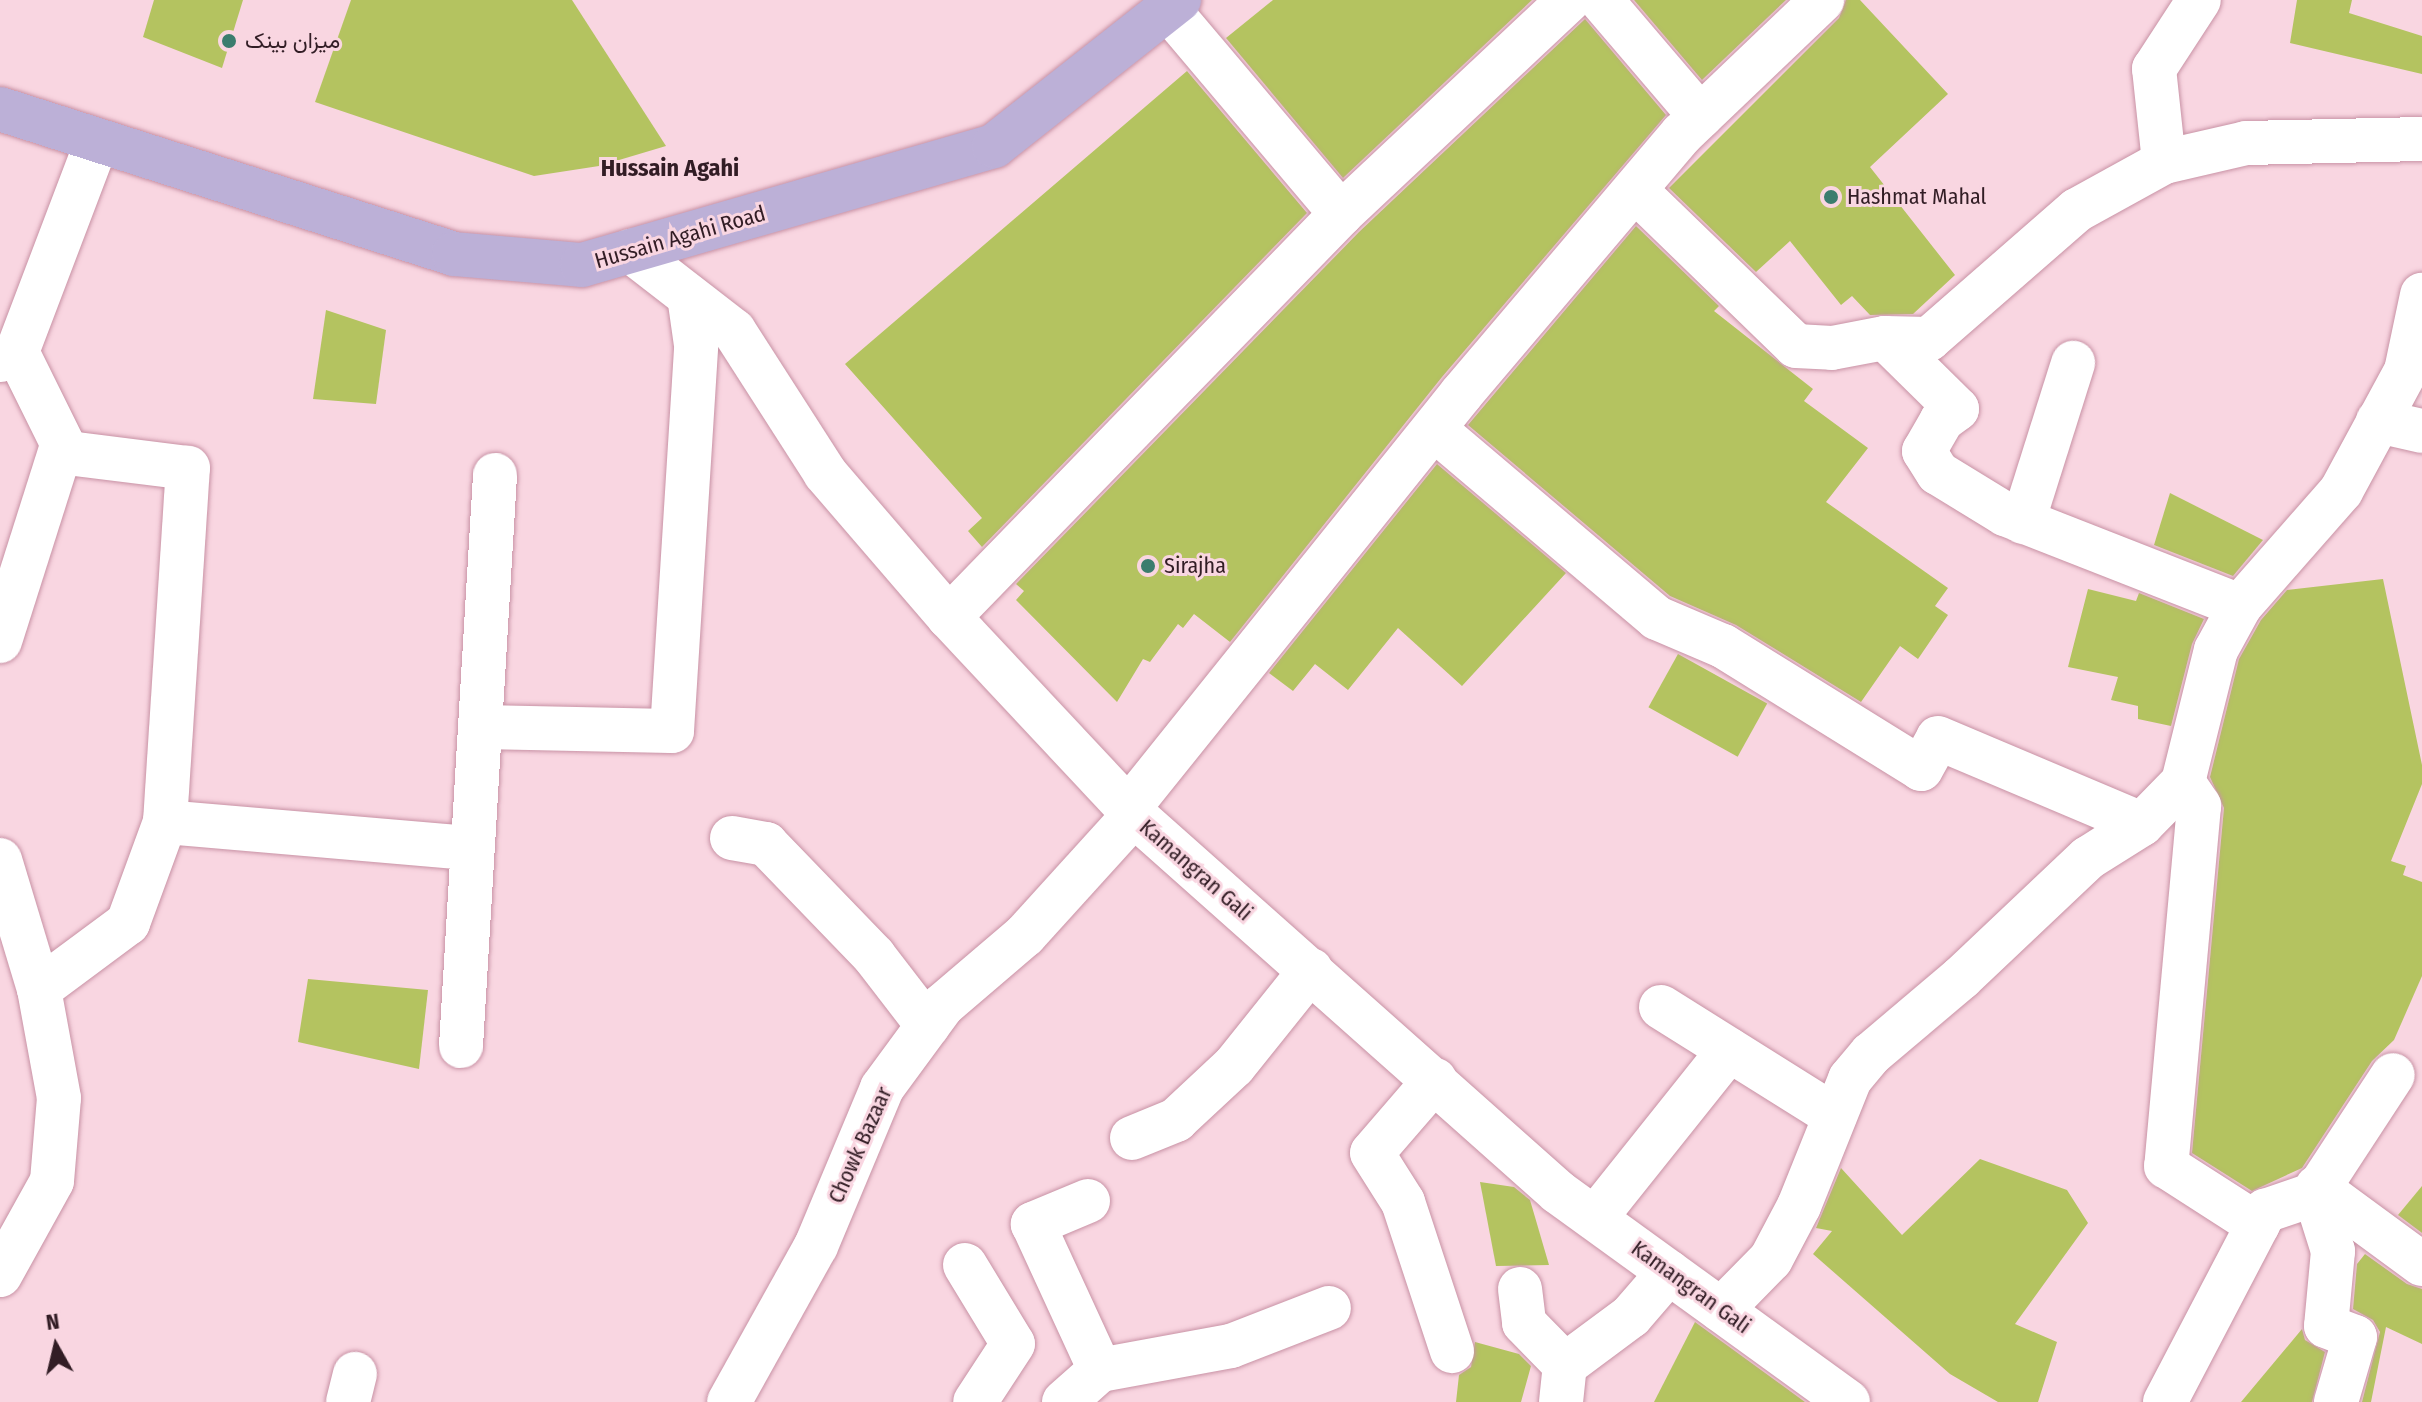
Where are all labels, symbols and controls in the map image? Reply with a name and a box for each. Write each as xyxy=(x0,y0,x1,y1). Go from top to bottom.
place label: میزان بینک xyxy=(245,28,340,54)
marker: میزان بینک xyxy=(220,32,238,50)
district label: Hussain Agahi xyxy=(601,155,739,183)
place label: Hashmat Mahal xyxy=(1847,184,1986,210)
marker: Hashmat Mahal xyxy=(1822,188,1840,206)
street label: Hussain Agahi Road xyxy=(592,200,768,274)
place label: Sirajha xyxy=(1164,553,1226,579)
marker: Sirajha xyxy=(1139,557,1157,575)
street label: Kamangran Gali xyxy=(1134,814,1258,926)
street label: Chowk Bazaar xyxy=(823,1083,897,1207)
street label: Kamangran Gali xyxy=(1626,1235,1756,1339)
north arrow xyxy=(16,1306,96,1386)
text: N xyxy=(44,1307,61,1336)

